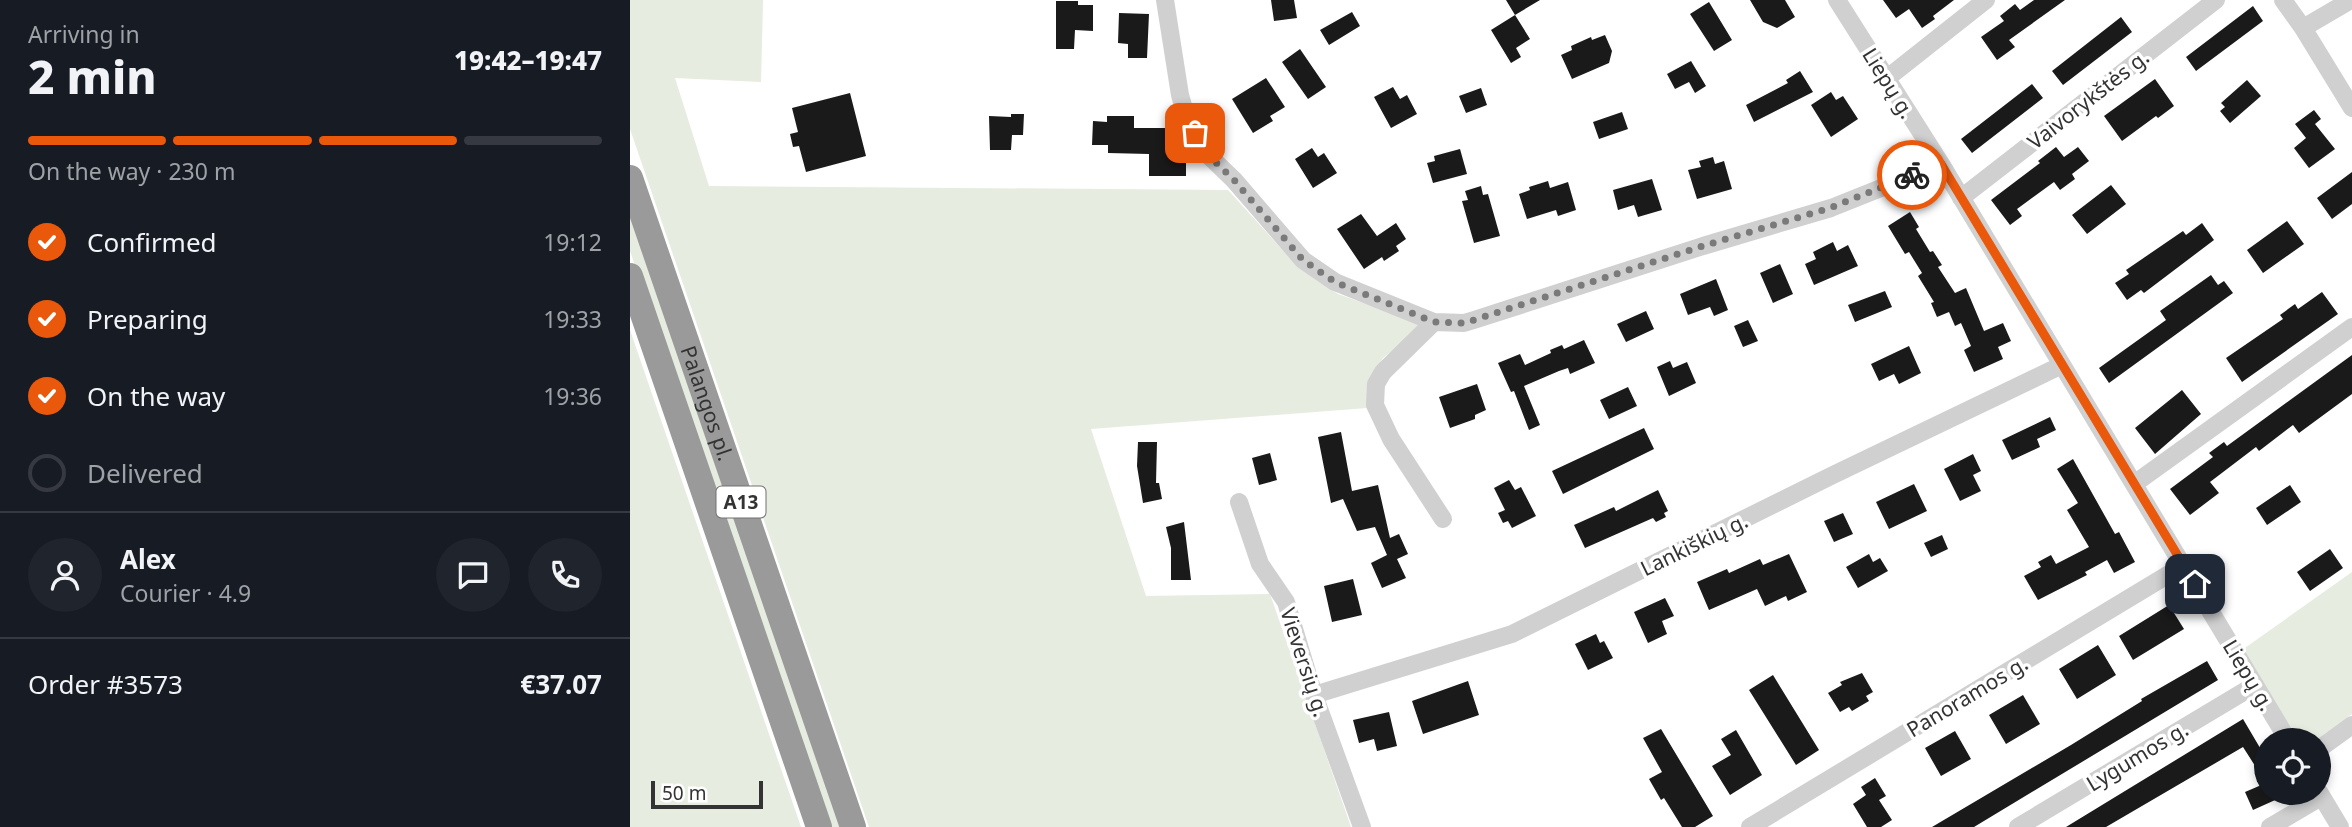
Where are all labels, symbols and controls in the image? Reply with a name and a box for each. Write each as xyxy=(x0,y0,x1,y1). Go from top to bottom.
text: Arriving in xyxy=(28,18,140,50)
text: 19:42–19:47 xyxy=(454,42,602,78)
street label: Liepų g. xyxy=(1856,42,1922,124)
street label: Vaivorykštės g. xyxy=(2021,43,2155,155)
text: 2 min xyxy=(28,45,157,107)
pin xyxy=(1165,103,1225,163)
icon: bag xyxy=(1176,114,1214,152)
courier xyxy=(1877,140,1947,210)
text: On the way · 230 m xyxy=(28,155,235,187)
icon: bike xyxy=(1893,156,1931,194)
icon: check xyxy=(28,223,66,261)
text: Confirmed xyxy=(87,224,217,260)
text: 19:12 xyxy=(543,226,602,258)
icon: check xyxy=(28,300,66,338)
text: Preparing xyxy=(87,301,208,337)
text: 19:33 xyxy=(543,303,602,335)
street label: Palangos pl. xyxy=(675,342,740,464)
icon: check xyxy=(28,377,66,415)
text: On the way xyxy=(87,378,225,414)
text: 19:36 xyxy=(543,380,602,412)
text: Delivered xyxy=(87,455,203,491)
road number: A13 xyxy=(716,486,766,517)
street label: Lankiškių g. xyxy=(1636,506,1752,582)
button: person xyxy=(28,538,102,612)
button: chat xyxy=(436,538,510,612)
button: phone xyxy=(528,538,602,612)
text: Alex xyxy=(120,541,176,577)
pin xyxy=(2165,554,2225,614)
icon: home xyxy=(2176,565,2214,603)
text: Courier · 4.9 xyxy=(120,577,251,609)
street label: Vieversių g. xyxy=(1274,604,1336,720)
street label: Liepų g. xyxy=(2217,634,2281,716)
street label: Panoramos g. xyxy=(1901,649,2033,743)
text: Order #3573 xyxy=(28,666,183,702)
text: €37.07 xyxy=(520,666,602,702)
street label: Lygumos g. xyxy=(2081,715,2193,797)
map controls xyxy=(2254,728,2331,805)
button: locate xyxy=(2254,728,2331,805)
scale bar xyxy=(651,778,763,810)
text: 50 m xyxy=(662,780,706,806)

